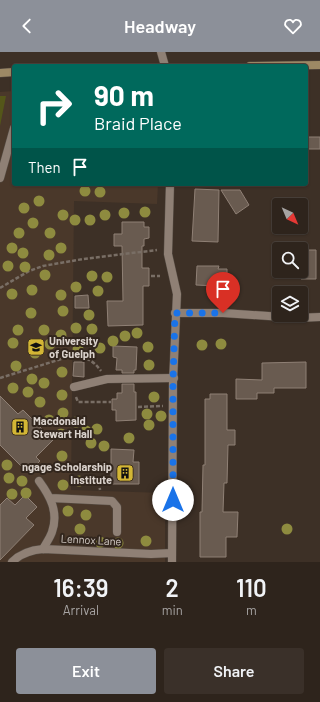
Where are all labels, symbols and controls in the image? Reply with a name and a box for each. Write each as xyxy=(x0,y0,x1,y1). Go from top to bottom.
icon: back xyxy=(16,15,38,37)
text: Headway xyxy=(124,15,196,37)
icon: heart xyxy=(282,15,304,37)
text: 90 m xyxy=(94,78,154,112)
icon: right xyxy=(28,80,80,132)
text: Braid Place xyxy=(94,112,182,134)
icon: arrive xyxy=(69,156,91,178)
text: Then xyxy=(28,158,61,176)
north arrow xyxy=(272,198,308,234)
map controls xyxy=(272,198,308,322)
button: search xyxy=(272,242,308,278)
pin xyxy=(206,272,240,313)
icon: arrive xyxy=(212,278,234,300)
button: layers xyxy=(272,286,308,322)
place label: University of Guelph xyxy=(49,334,99,360)
school or university icon: University of Guelph xyxy=(26,337,46,357)
place label: Macdonald Stewart Hall xyxy=(33,414,93,440)
building icon: Macdonald Stewart Hall xyxy=(10,417,30,437)
place label: ngage Scholarship Institute xyxy=(22,460,112,486)
building icon: ngage Scholarship Institute xyxy=(115,463,135,483)
position arrow xyxy=(152,479,194,521)
street label: Lennox Lane xyxy=(60,531,122,548)
text: 16:39 xyxy=(53,573,108,602)
text: 2 xyxy=(166,573,179,602)
text: 110 xyxy=(236,573,267,602)
text: Arrival xyxy=(63,602,99,618)
text: min xyxy=(162,602,183,618)
text: m xyxy=(246,602,257,618)
button: Exit xyxy=(16,648,156,694)
button: Share xyxy=(164,648,304,694)

